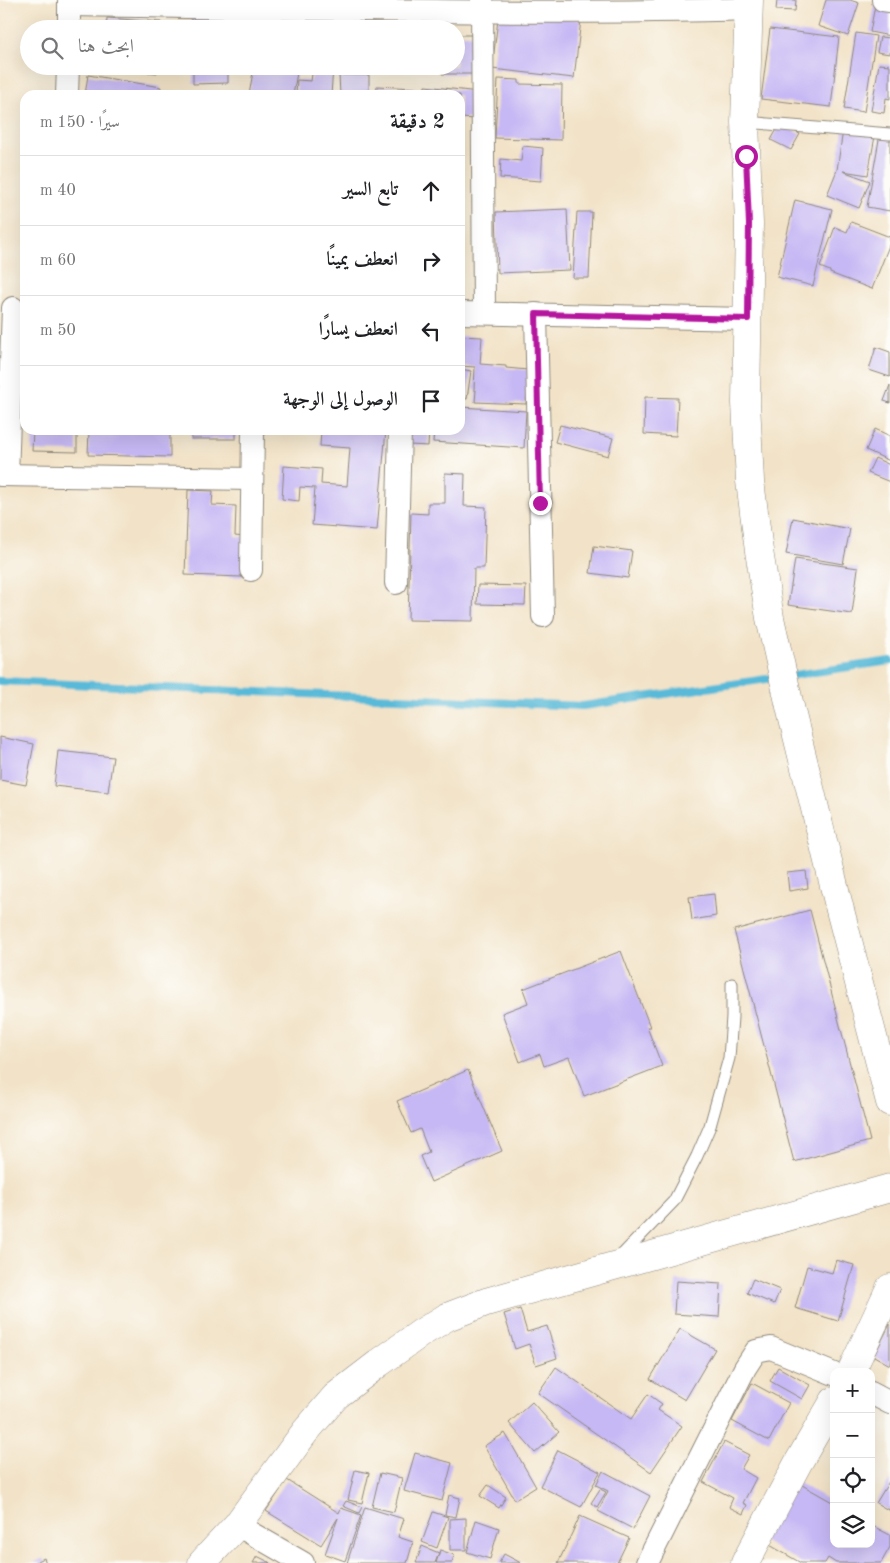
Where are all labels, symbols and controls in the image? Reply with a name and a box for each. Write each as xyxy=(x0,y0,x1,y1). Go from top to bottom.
search box xyxy=(20,20,465,75)
icon: search xyxy=(38,34,66,62)
text: ابحث هنا xyxy=(78,38,134,57)
text: 2 دقيقة xyxy=(390,112,445,133)
text: سيرًا · 150 m xyxy=(40,115,120,131)
route start xyxy=(735,145,758,168)
icon: ahead xyxy=(417,177,445,205)
text: تابع السير xyxy=(343,181,398,200)
text: 40 m xyxy=(40,183,76,199)
icon: right xyxy=(417,247,445,275)
text: انعطف يمينًا xyxy=(326,251,398,270)
text: 60 m xyxy=(40,253,76,269)
icon: left xyxy=(417,317,445,345)
text: انعطف يسارًا xyxy=(319,321,398,340)
text: 50 m xyxy=(40,323,76,339)
icon: arrive xyxy=(417,387,445,415)
text: الوصول إلى الوجهة xyxy=(283,391,398,410)
route end xyxy=(529,492,552,515)
map controls xyxy=(830,1368,875,1548)
button: + xyxy=(830,1368,875,1413)
button: − xyxy=(830,1413,875,1458)
button: locate xyxy=(830,1458,875,1503)
button: layers xyxy=(830,1503,875,1548)

